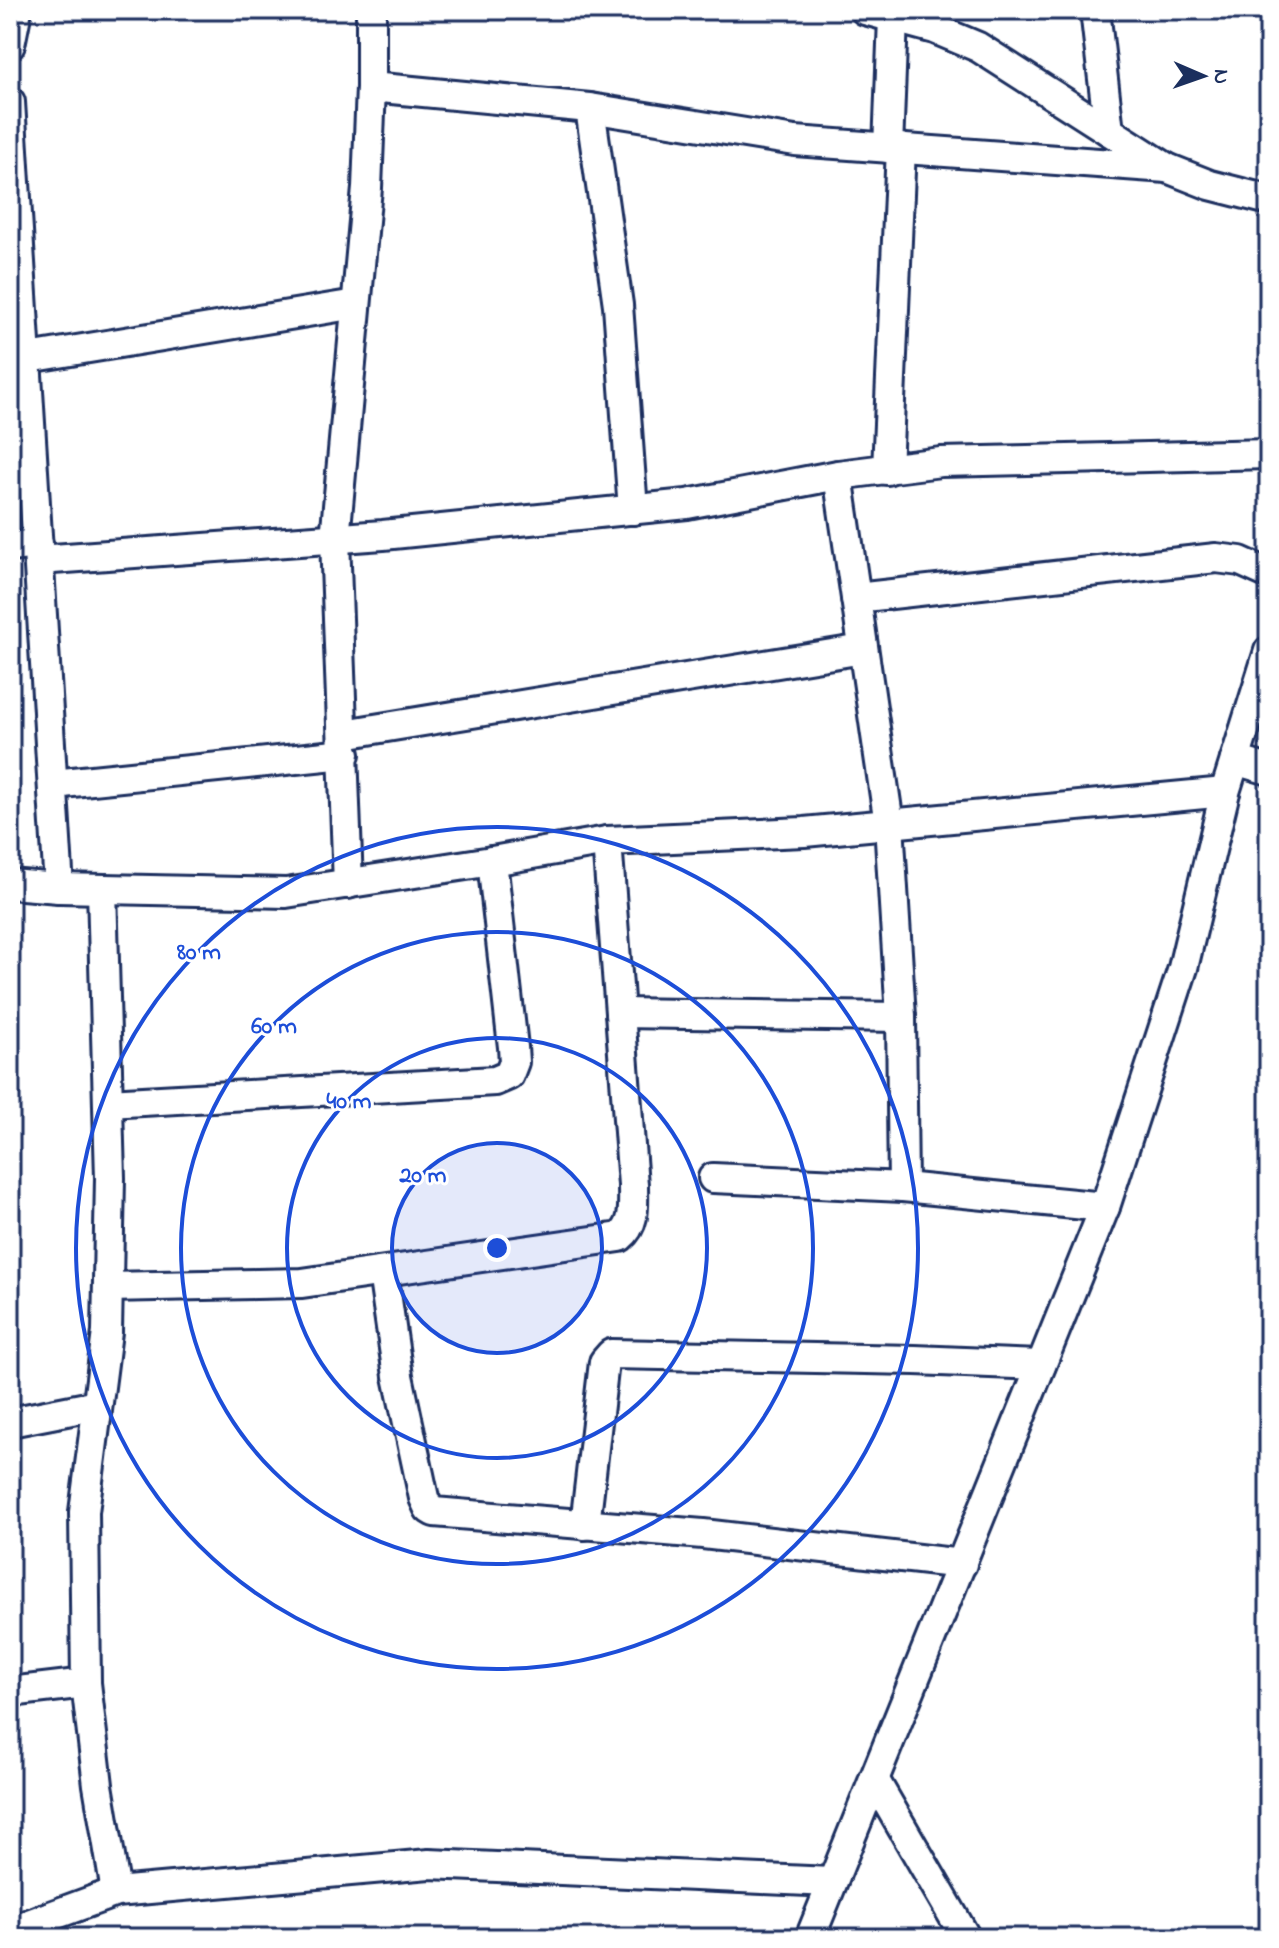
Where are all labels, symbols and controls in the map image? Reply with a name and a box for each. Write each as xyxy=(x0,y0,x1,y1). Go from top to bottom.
north arrow xyxy=(1163,36,1243,116)
text: N xyxy=(1204,69,1236,85)
text: 80 m xyxy=(176,936,221,971)
text: 60 m xyxy=(251,1010,297,1045)
text: 40 m xyxy=(327,1085,372,1120)
text: 20 m xyxy=(399,1159,447,1194)
centre of rings xyxy=(483,1234,511,1262)

